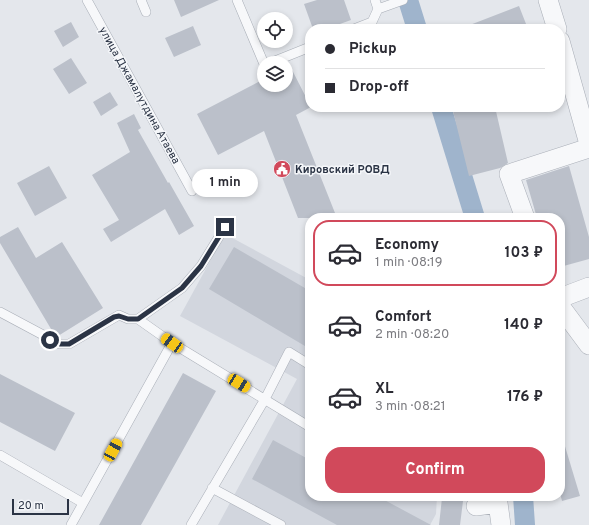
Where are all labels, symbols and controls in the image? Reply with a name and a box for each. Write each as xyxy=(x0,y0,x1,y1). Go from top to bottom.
map controls xyxy=(257,12,293,92)
button: locate xyxy=(257,12,293,48)
street label: улица Джамалутдина Атаева xyxy=(95,24,183,167)
text: Pickup xyxy=(349,40,397,59)
button: layers xyxy=(257,56,293,92)
text: Drop-off xyxy=(349,78,409,97)
public building icon: Кировский РОВД xyxy=(272,159,292,179)
place label: Кировский РОВД xyxy=(295,163,390,177)
callout: 1 min xyxy=(192,169,258,197)
text: 1 min xyxy=(209,175,241,191)
route end xyxy=(216,218,234,236)
icon: car xyxy=(327,235,363,271)
text: Economy xyxy=(375,236,439,255)
text: 103 ₽ xyxy=(505,244,543,263)
text: 1 min · 08:19 xyxy=(375,255,442,271)
icon: car xyxy=(327,307,363,343)
text: Comfort xyxy=(375,308,432,327)
text: 140 ₽ xyxy=(504,316,543,335)
text: 2 min · 08:20 xyxy=(375,327,449,343)
route start xyxy=(41,331,59,349)
car xyxy=(159,331,185,355)
car xyxy=(226,372,252,394)
icon: car xyxy=(327,379,363,415)
text: XL xyxy=(375,380,393,399)
text: 176 ₽ xyxy=(507,388,543,407)
text: 3 min · 08:21 xyxy=(375,399,446,415)
car xyxy=(102,437,124,463)
button: Confirm xyxy=(325,447,545,493)
scale bar xyxy=(12,497,69,516)
text: 20 m xyxy=(18,499,44,513)

